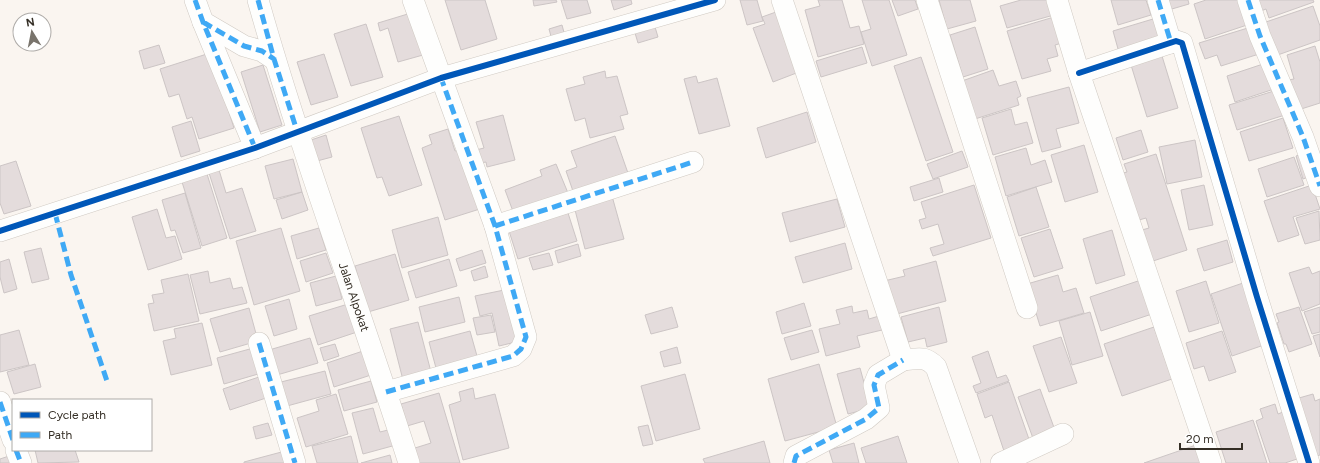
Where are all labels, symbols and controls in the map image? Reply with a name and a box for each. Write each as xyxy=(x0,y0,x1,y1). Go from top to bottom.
north arrow xyxy=(12,12,52,52)
text: N xyxy=(25,16,36,30)
street label: Jalan Alpokat xyxy=(336,261,372,334)
legend xyxy=(12,399,152,451)
text: Cycle path xyxy=(48,408,106,422)
scale bar xyxy=(1180,425,1242,451)
text: Path xyxy=(48,428,72,442)
text: 20 m xyxy=(1186,432,1214,446)

